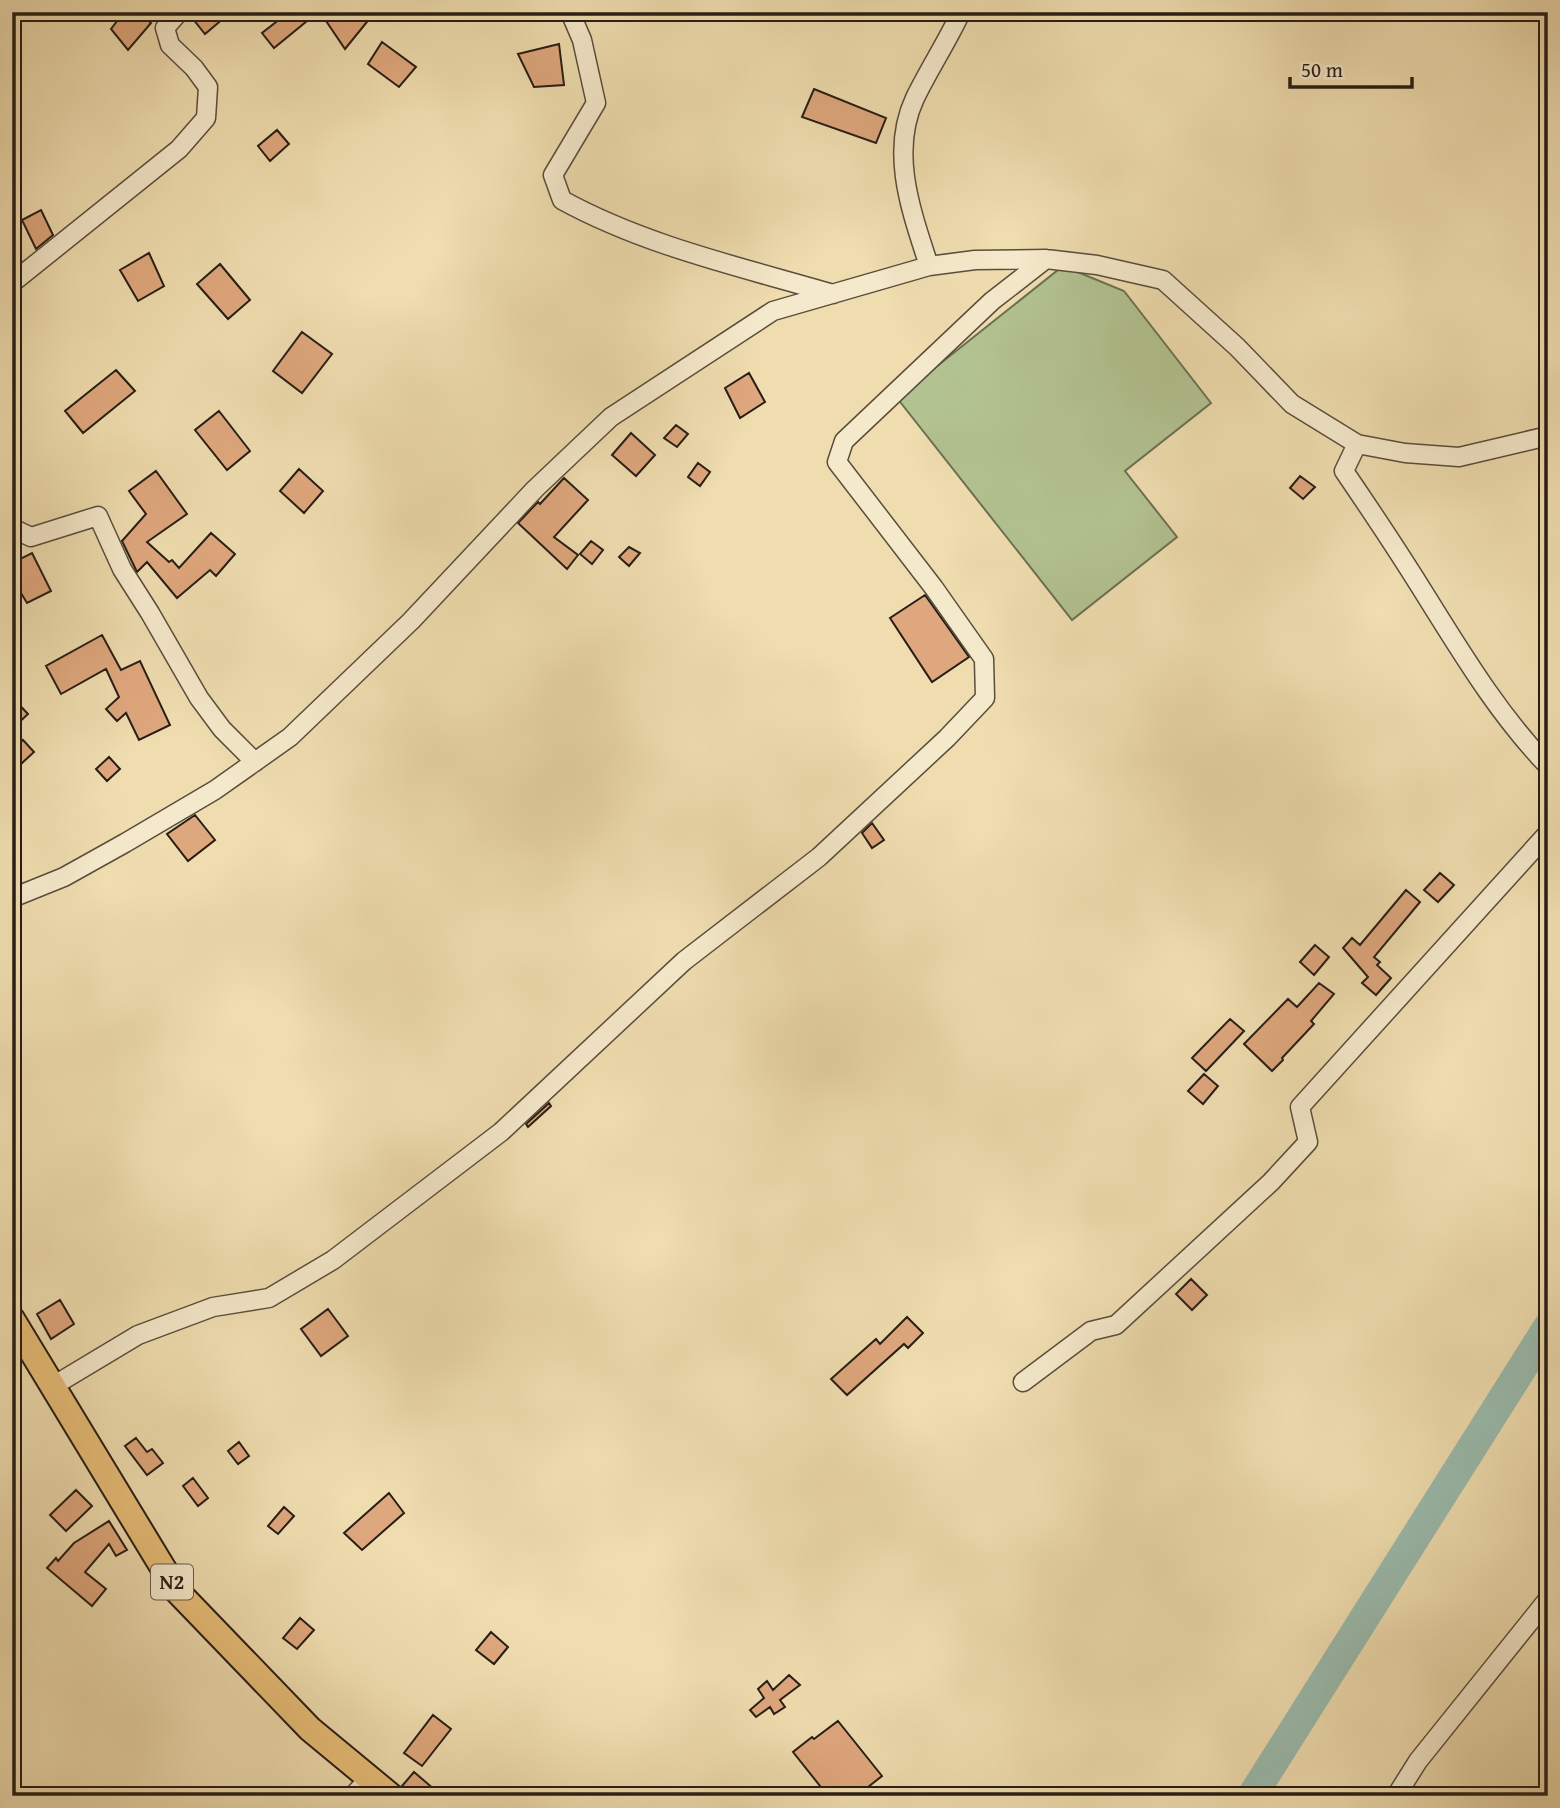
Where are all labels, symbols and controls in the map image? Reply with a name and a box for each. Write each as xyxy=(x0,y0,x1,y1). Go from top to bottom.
scale bar xyxy=(1290,46,1413,90)
text: 50 m xyxy=(1301,54,1343,85)
road number: N2 xyxy=(151,1564,193,1600)

